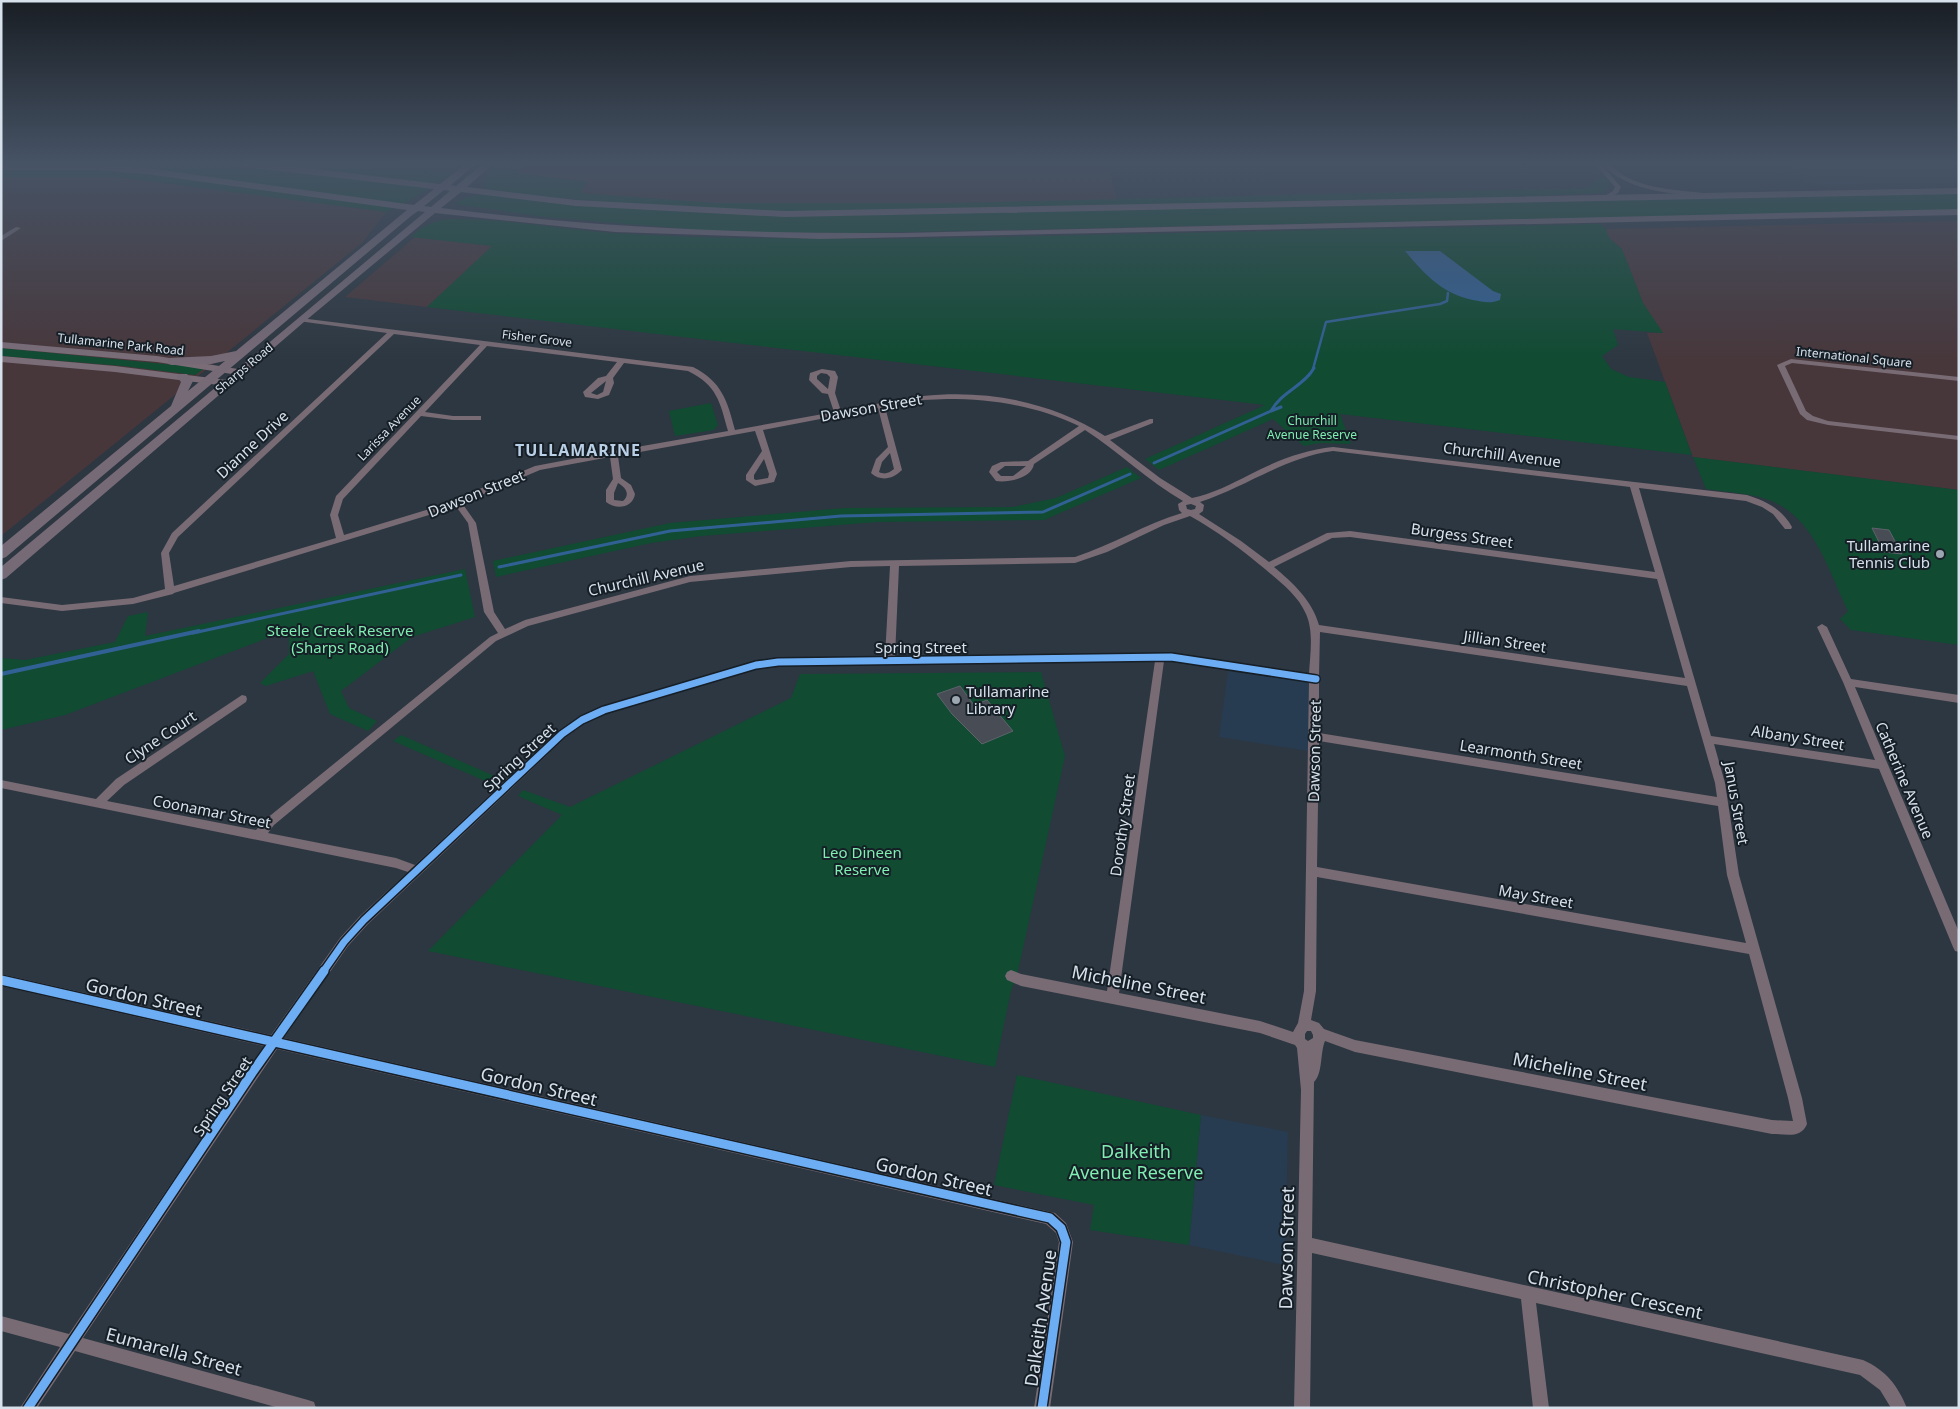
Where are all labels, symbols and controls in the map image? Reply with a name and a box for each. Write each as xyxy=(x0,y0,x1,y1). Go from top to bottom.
street label: Fisher Grove xyxy=(501,325,573,351)
street label: Tullamarine Park Road xyxy=(57,329,185,359)
street label: Sharps Road xyxy=(211,339,277,397)
street label: International Square xyxy=(1795,342,1913,372)
street label: Dawson Street xyxy=(819,388,924,426)
street label: Larissa Avenue xyxy=(354,392,425,464)
street label: Dianne Drive xyxy=(212,406,292,482)
park label: Churchill Avenue Reserve xyxy=(1267,412,1357,443)
street label: Churchill Avenue xyxy=(1442,437,1562,471)
district label: TULLAMARINE xyxy=(515,439,641,461)
street label: Dawson Street xyxy=(425,464,528,521)
street label: Burgess Street xyxy=(1410,518,1515,552)
place label: Tullamarine Tennis Club xyxy=(1847,535,1930,572)
marker: Tullamarine Tennis Club xyxy=(1934,548,1946,560)
street label: Churchill Avenue xyxy=(586,554,706,600)
park label: Steele Creek Reserve (Sharps Road) xyxy=(267,620,413,657)
street label: Jillian Street xyxy=(1461,625,1548,657)
street label: Spring Street xyxy=(875,637,967,657)
place label: Tullamarine Library xyxy=(966,681,1049,718)
marker: Tullamarine Library xyxy=(950,694,962,706)
street label: Dawson Street xyxy=(1303,699,1325,802)
street label: Clyne Court xyxy=(120,705,200,768)
street label: Spring Street xyxy=(479,718,560,796)
street label: Catherine Avenue xyxy=(1871,718,1939,842)
street label: Albany Street xyxy=(1750,720,1846,754)
street label: Learmonth Street xyxy=(1458,734,1584,774)
street label: Janus Street xyxy=(1720,758,1754,847)
street label: Dorothy Street xyxy=(1105,772,1139,877)
street label: Coonamar Street xyxy=(151,790,273,832)
park label: Leo Dineen Reserve xyxy=(822,842,902,879)
street label: May Street xyxy=(1497,880,1575,913)
street label: Micheline Street xyxy=(1070,959,1209,1009)
street label: Gordon Street xyxy=(83,972,205,1022)
street label: Micheline Street xyxy=(1511,1046,1650,1096)
street label: Spring Street xyxy=(188,1052,256,1140)
street label: Gordon Street xyxy=(478,1061,600,1111)
park label: Dalkeith Avenue Reserve xyxy=(1069,1139,1203,1184)
street label: Gordon Street xyxy=(873,1151,995,1201)
street label: Dawson Street xyxy=(1273,1186,1299,1310)
street label: Dalkeith Avenue xyxy=(1019,1248,1061,1388)
street label: Christopher Crescent xyxy=(1525,1264,1705,1324)
street label: Eumarella Street xyxy=(103,1321,245,1381)

